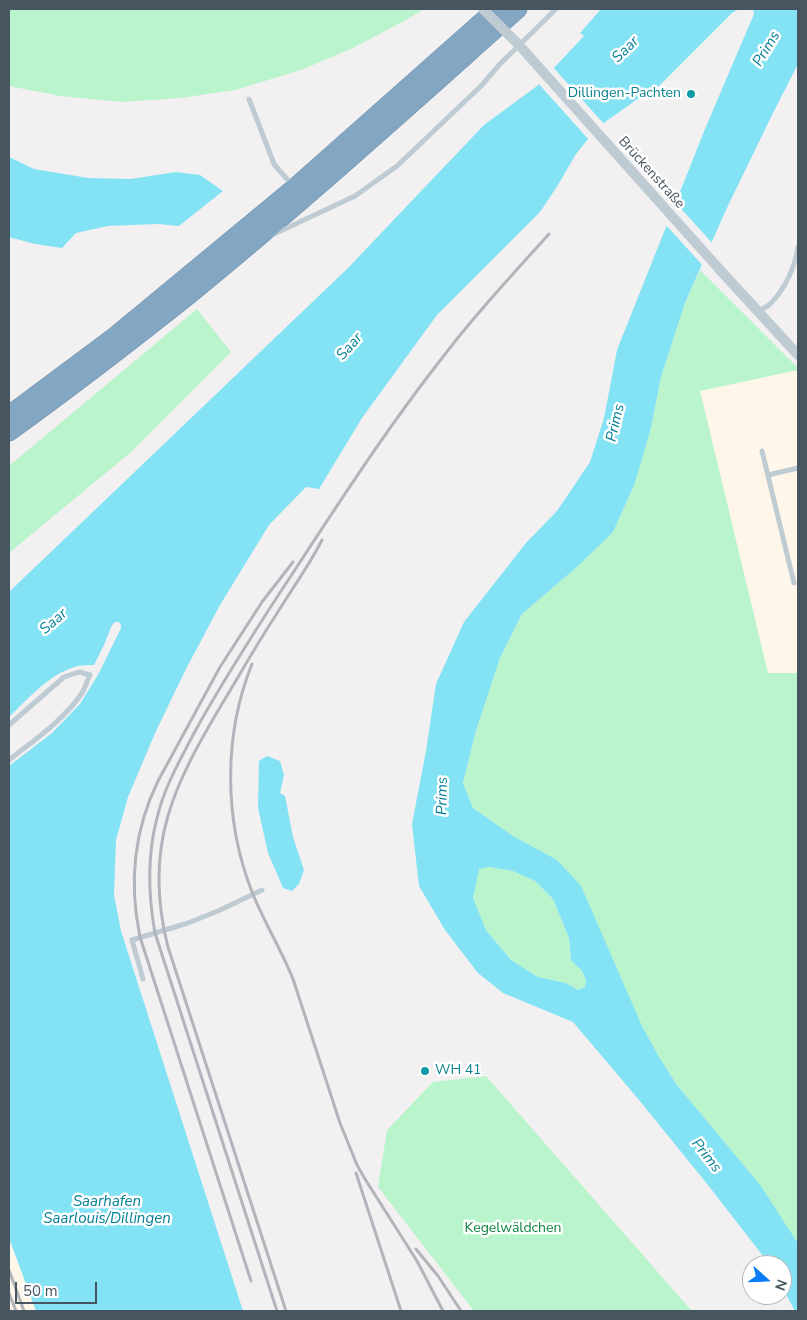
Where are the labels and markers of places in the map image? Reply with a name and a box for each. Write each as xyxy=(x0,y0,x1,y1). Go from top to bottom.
place label: Dillingen-Pachten xyxy=(568,86,681,102)
marker: Dillingen-Pachten xyxy=(685,88,697,100)
place label: WH 41 xyxy=(435,1063,481,1079)
marker: WH 41 xyxy=(419,1065,431,1077)

